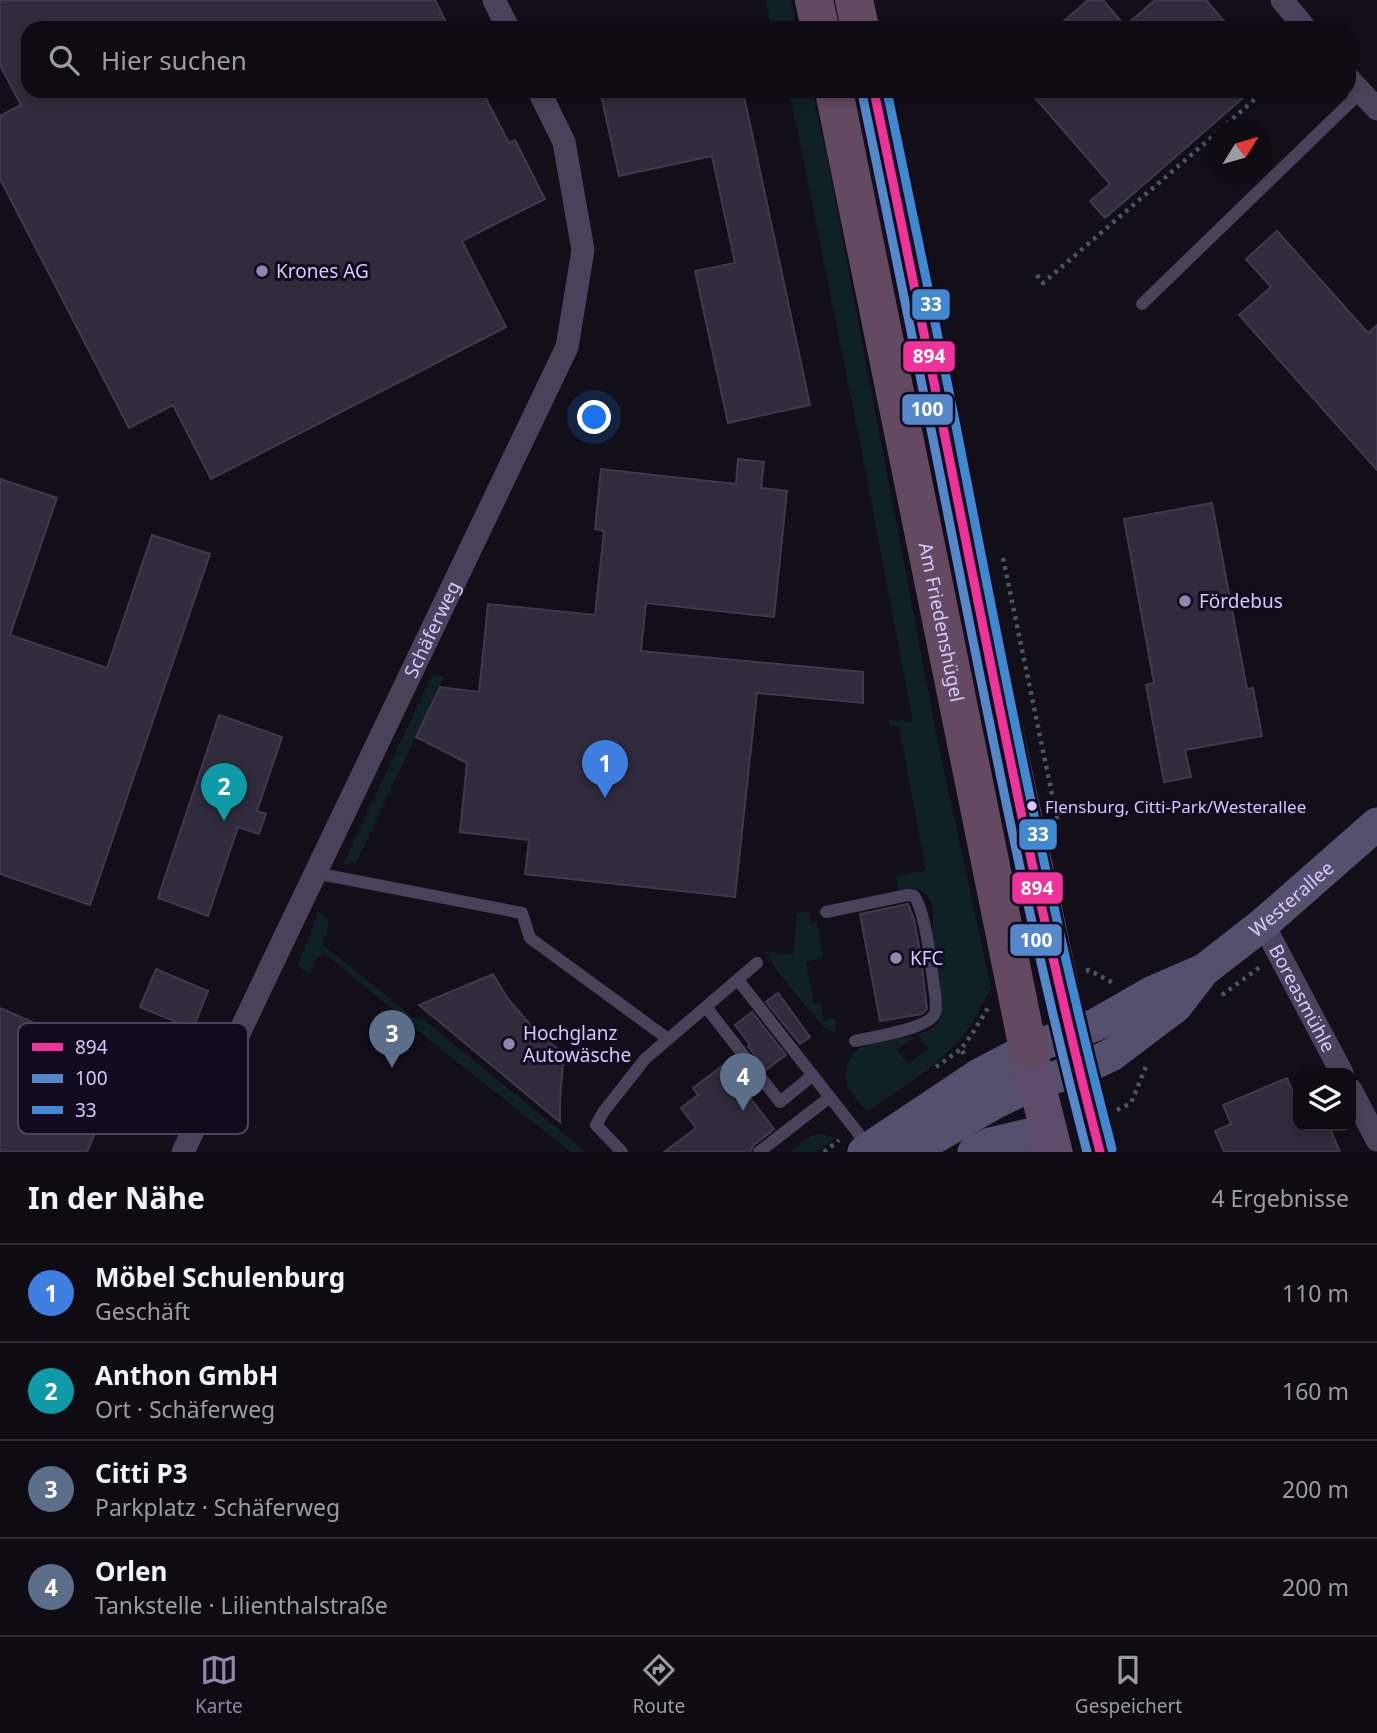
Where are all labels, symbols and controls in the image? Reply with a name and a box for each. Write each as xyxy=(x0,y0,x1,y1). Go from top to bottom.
search box xyxy=(21,21,1356,98)
icon: search xyxy=(45,41,83,79)
text: Hier suchen xyxy=(101,42,247,78)
north arrow xyxy=(1209,119,1272,182)
place label: Krones AG xyxy=(276,258,369,284)
marker: Krones AG xyxy=(254,263,270,279)
line badge: 33 xyxy=(911,288,951,321)
text: 33 xyxy=(920,291,942,317)
line badge: 894 xyxy=(902,340,956,373)
text: 894 xyxy=(913,343,945,369)
line badge: 100 xyxy=(901,393,954,426)
text: 100 xyxy=(911,396,943,422)
your location xyxy=(577,400,611,434)
street label: Am Friedenshügel xyxy=(913,540,970,704)
street label: Schäferweg xyxy=(398,577,466,682)
place label: Fördebus xyxy=(1199,588,1283,614)
marker: Fördebus xyxy=(1177,593,1193,609)
pin: 1 xyxy=(582,740,628,798)
pin: 2 xyxy=(201,763,247,821)
place label: Flensburg, Citti-Park/Westerallee xyxy=(1045,795,1306,818)
marker: Flensburg, Citti-Park/Westerallee xyxy=(1025,799,1039,813)
line badge: 33 xyxy=(1018,818,1058,851)
text: 33 xyxy=(1027,821,1049,847)
street label: Westerallee xyxy=(1244,855,1339,943)
line badge: 894 xyxy=(1011,871,1064,905)
text: 894 xyxy=(1021,875,1053,901)
line badge: 100 xyxy=(1009,923,1063,957)
text: 100 xyxy=(1020,927,1052,953)
street label: Boreasmühle xyxy=(1263,940,1342,1057)
place label: KFC xyxy=(910,945,944,971)
marker: KFC xyxy=(888,950,904,966)
pin: 3 xyxy=(369,1010,415,1068)
place label: Hochglanz Autowäsche xyxy=(523,1020,631,1068)
legend xyxy=(18,1023,248,1134)
text: 894 xyxy=(75,1034,108,1060)
marker: Hochglanz Autowäsche xyxy=(501,1036,517,1052)
pin: 4 xyxy=(720,1053,766,1111)
text: 100 xyxy=(75,1065,108,1091)
map controls xyxy=(1293,1068,1356,1131)
button: layers xyxy=(1293,1068,1356,1131)
text: 33 xyxy=(75,1097,97,1123)
text: In der Nähe xyxy=(28,1177,205,1218)
text: 4 Ergebnisse xyxy=(1211,1182,1349,1214)
text: Möbel Schulenburg xyxy=(95,1259,345,1295)
text: 1 xyxy=(44,1277,58,1309)
text: 110 m xyxy=(1282,1277,1349,1309)
text: Geschäft xyxy=(95,1295,190,1327)
text: Anthon GmbH xyxy=(95,1357,278,1393)
text: 2 xyxy=(44,1375,58,1407)
text: 160 m xyxy=(1282,1375,1349,1407)
text: Ort · Schäferweg xyxy=(95,1393,275,1425)
text: Citti P3 xyxy=(95,1455,188,1491)
text: 3 xyxy=(44,1473,58,1505)
text: 200 m xyxy=(1282,1473,1349,1505)
text: Parkplatz · Schäferweg xyxy=(95,1491,340,1523)
text: Orlen xyxy=(95,1553,167,1589)
text: 4 xyxy=(44,1571,58,1603)
text: 200 m xyxy=(1282,1571,1349,1603)
text: Tankstelle · Lilienthalstraße xyxy=(95,1589,388,1621)
tab: Karte xyxy=(195,1651,243,1719)
tab: Route xyxy=(632,1651,685,1719)
tab: Gespeichert xyxy=(1075,1651,1182,1719)

